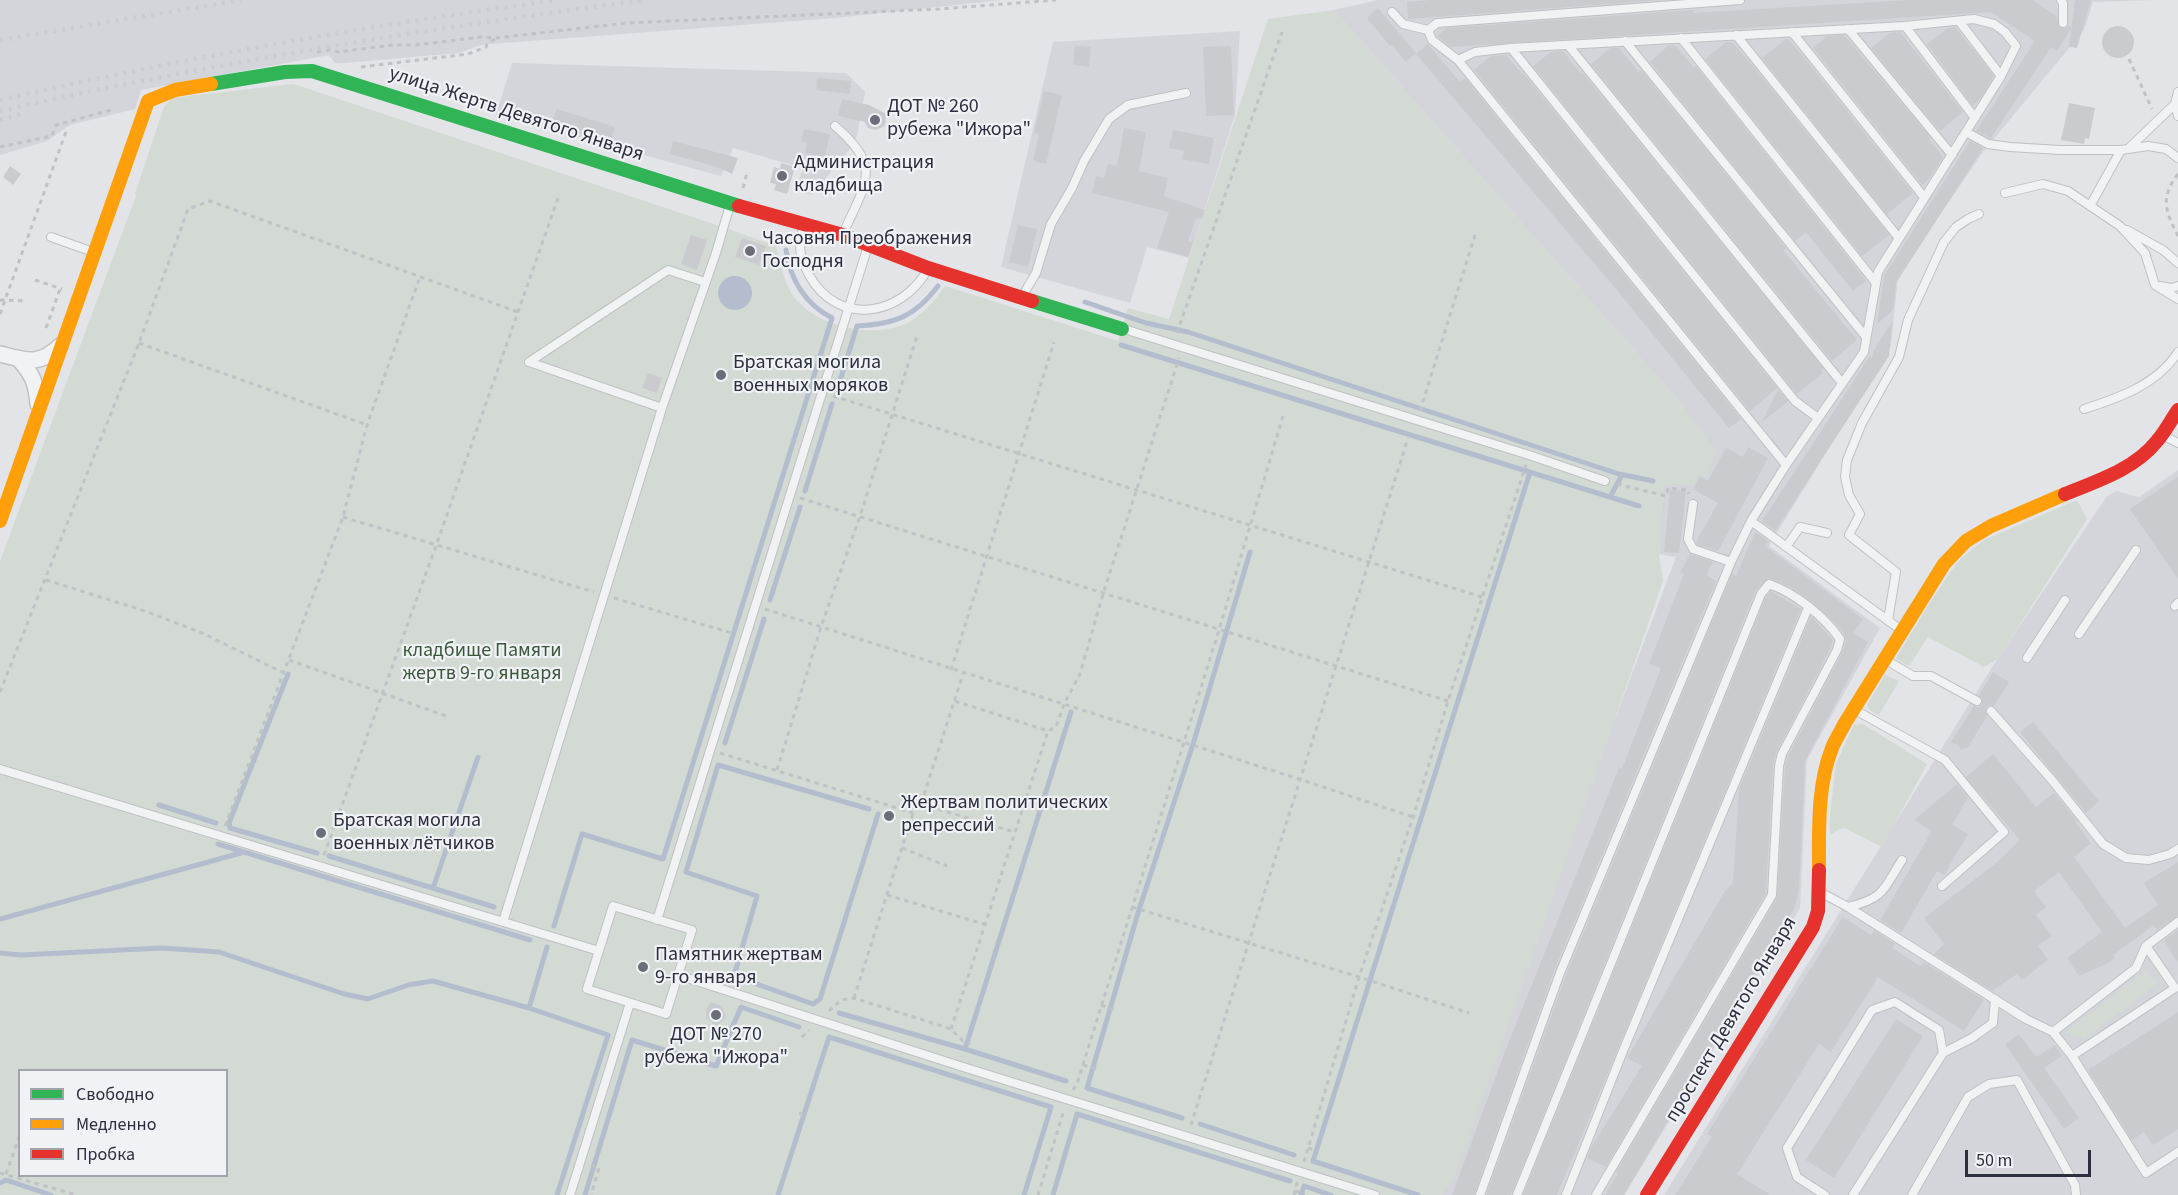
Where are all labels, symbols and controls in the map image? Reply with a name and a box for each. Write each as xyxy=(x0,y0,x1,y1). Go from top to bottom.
street label: улица Жертв Девятого Января xyxy=(386,62,646,168)
place label: ДОТ № 260 рубежа "Ижора" xyxy=(887,96,1031,143)
marker: ДОТ № 260 рубежа "Ижора" xyxy=(868,113,882,127)
place label: Администрация кладбища xyxy=(794,152,934,199)
marker: Администрация кладбища xyxy=(775,169,789,183)
place label: Часовня Преображения Господня xyxy=(762,228,972,275)
marker: Часовня Преображения Господня xyxy=(743,244,757,258)
place label: Братская могила военных моряков xyxy=(733,352,888,399)
marker: Братская могила военных моряков xyxy=(714,368,728,382)
park label: кладбище Памяти жертв 9-го января xyxy=(402,640,562,687)
place label: Жертвам политических репрессий xyxy=(901,792,1108,839)
marker: Жертвам политических репрессий xyxy=(882,809,896,823)
place label: Братская могила военных лётчиков xyxy=(333,810,494,857)
marker: Братская могила военных лётчиков xyxy=(314,826,328,840)
street label: проспект Девятого Января xyxy=(1661,913,1803,1127)
place label: Памятник жертвам 9-го января xyxy=(655,944,823,991)
marker: Памятник жертвам 9-го января xyxy=(636,960,650,974)
marker: ДОТ № 270 рубежа "Ижора" xyxy=(709,1008,723,1022)
place label: ДОТ № 270 рубежа "Ижора" xyxy=(644,1024,788,1071)
legend xyxy=(18,1069,228,1177)
text: Свободно xyxy=(76,1082,154,1107)
text: Медленно xyxy=(76,1112,156,1137)
scale bar xyxy=(1968,1138,2094,1176)
text: Пробка xyxy=(76,1142,135,1167)
text: 50 m xyxy=(1976,1148,2012,1173)

